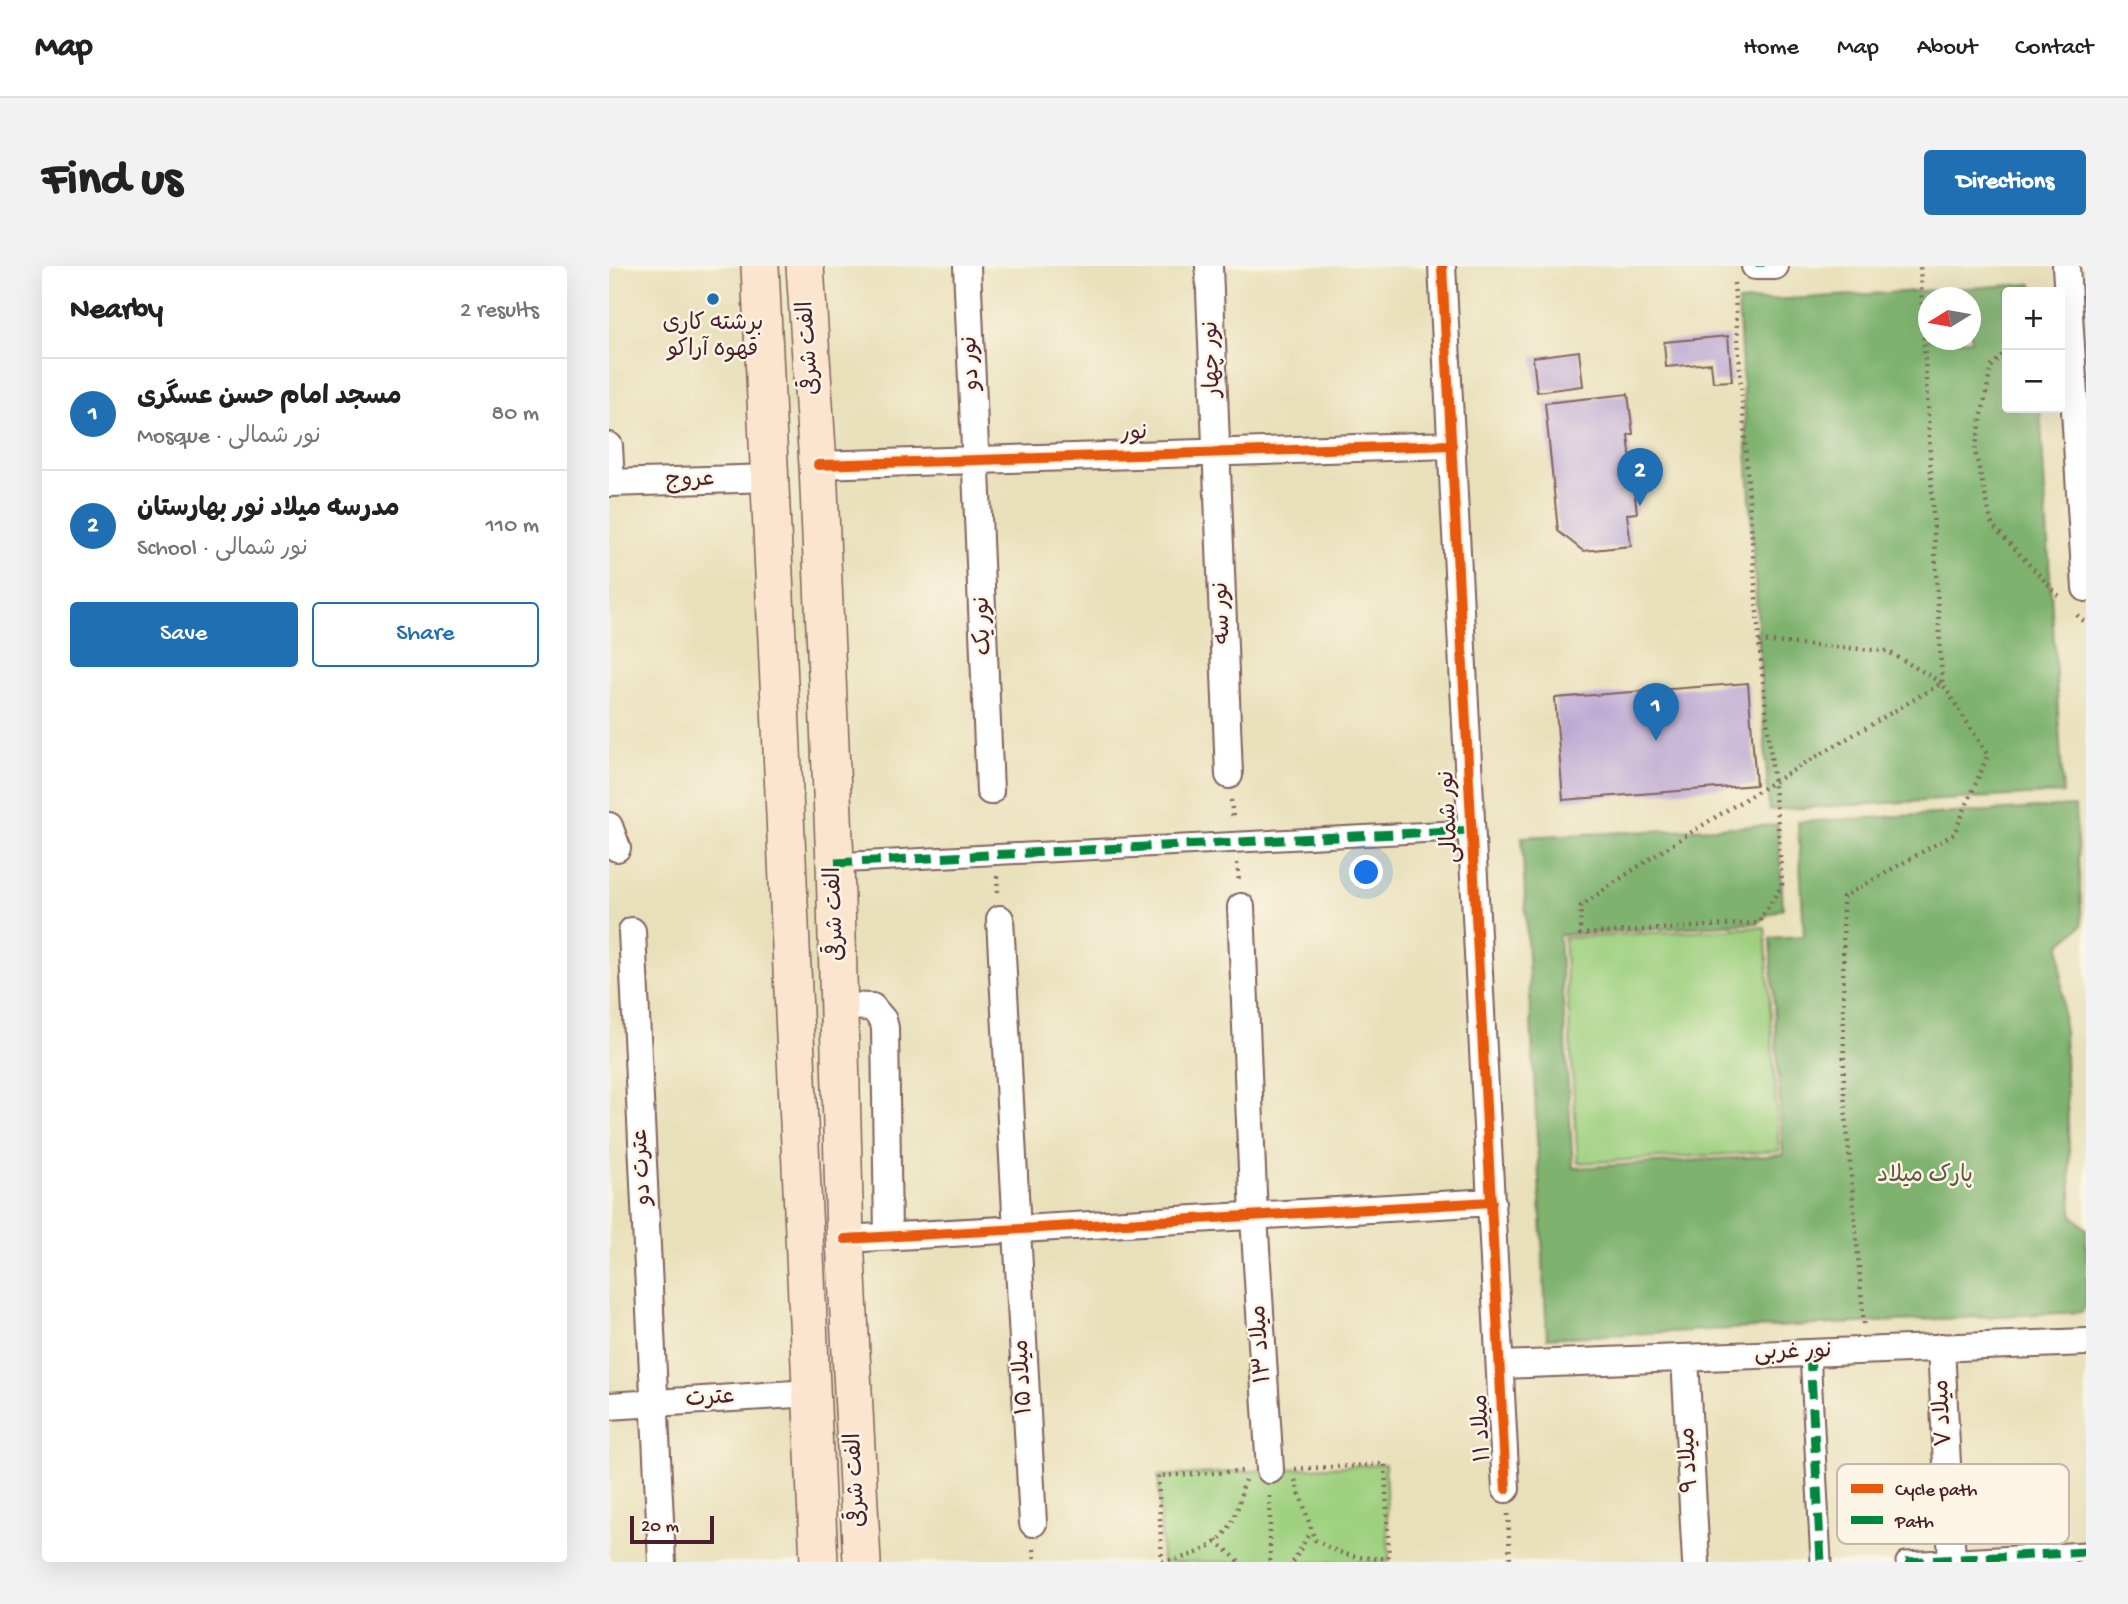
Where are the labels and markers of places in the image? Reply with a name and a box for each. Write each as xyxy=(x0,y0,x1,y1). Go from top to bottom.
marker: برشته کاری قهوه آراکو xyxy=(705,291,721,307)
place label: برشته کاری قهوه آراکو xyxy=(663,311,763,364)
pin: 2 xyxy=(1617,448,1663,506)
pin: 1 xyxy=(1633,683,1679,741)

